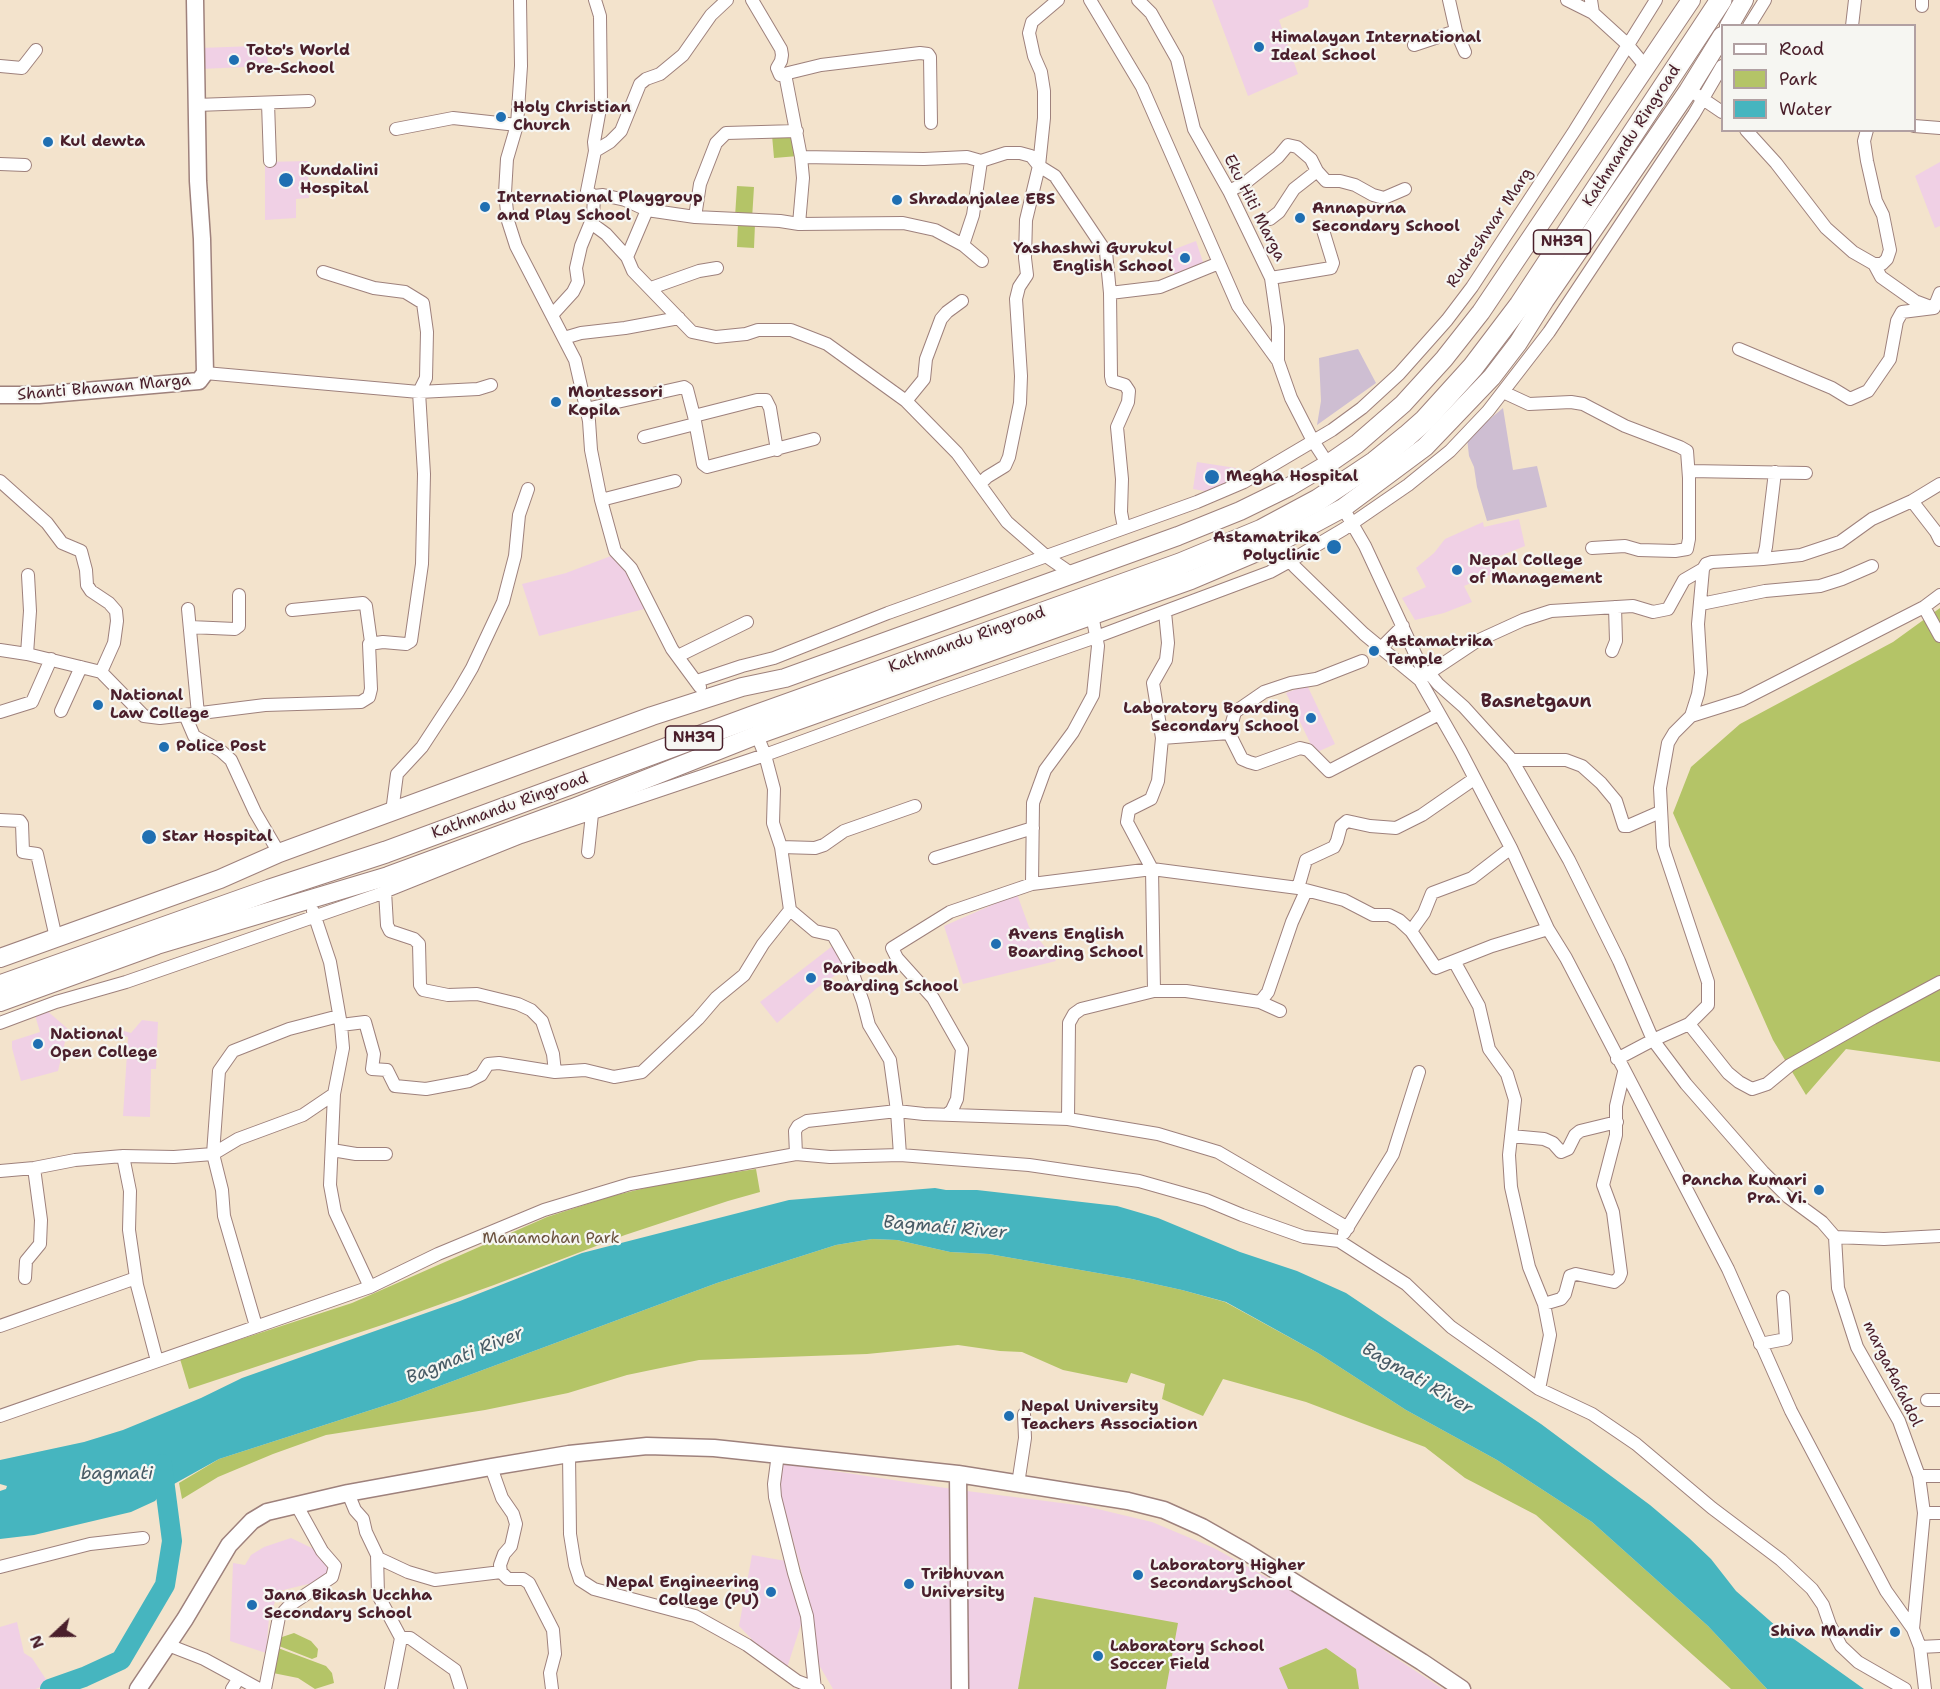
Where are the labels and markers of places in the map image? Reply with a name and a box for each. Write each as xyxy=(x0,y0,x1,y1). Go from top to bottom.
place label: Himalayan International Ideal School xyxy=(1271,28,1481,66)
marker: Himalayan International Ideal School xyxy=(1252,40,1266,54)
place label: Toto's World Pre-School xyxy=(246,41,350,79)
marker: Toto's World Pre-School xyxy=(227,53,241,67)
place label: Holy Christian Church xyxy=(513,98,631,136)
marker: Holy Christian Church xyxy=(494,110,508,124)
place label: Kul dewta xyxy=(60,132,145,152)
marker: Kul dewta xyxy=(41,135,55,149)
place label: Kundalini Hospital xyxy=(300,161,378,199)
marker: Kundalini Hospital xyxy=(277,171,295,189)
place label: International Playgroup and Play School xyxy=(497,188,703,226)
place label: Shradanjalee EBS xyxy=(909,190,1055,210)
marker: Shradanjalee EBS xyxy=(890,193,904,207)
place label: Annapurna Secondary School xyxy=(1312,199,1460,237)
marker: International Playgroup and Play School xyxy=(478,200,492,214)
marker: Annapurna Secondary School xyxy=(1293,211,1307,225)
place label: Yashashwi Gurukul English School xyxy=(1013,239,1173,277)
marker: Yashashwi Gurukul English School xyxy=(1178,251,1192,265)
place label: Montessori Kopila xyxy=(568,383,663,421)
marker: Montessori Kopila xyxy=(549,395,563,409)
place label: Megha Hospital xyxy=(1226,467,1358,487)
marker: Megha Hospital xyxy=(1203,468,1221,486)
place label: Astamatrika Polyclinic xyxy=(1213,528,1320,566)
marker: Astamatrika Polyclinic xyxy=(1325,538,1343,556)
place label: Nepal College of Management xyxy=(1469,551,1603,589)
marker: Nepal College of Management xyxy=(1450,563,1464,577)
place label: Astamatrika Temple xyxy=(1386,632,1493,670)
marker: Astamatrika Temple xyxy=(1367,644,1381,658)
place label: National Law College xyxy=(110,686,209,724)
marker: National Law College xyxy=(91,698,105,712)
place label: Laboratory Boarding Secondary School xyxy=(1123,699,1299,737)
marker: Laboratory Boarding Secondary School xyxy=(1304,711,1318,725)
place label: Police Post xyxy=(176,737,266,757)
marker: Police Post xyxy=(157,740,171,754)
place label: Star Hospital xyxy=(162,827,272,847)
marker: Star Hospital xyxy=(140,828,158,846)
place label: Avens English Boarding School xyxy=(1008,925,1144,963)
marker: Avens English Boarding School xyxy=(989,937,1003,951)
place label: Paribodh Boarding School xyxy=(823,959,959,997)
marker: Paribodh Boarding School xyxy=(804,971,818,985)
place label: National Open College xyxy=(50,1025,158,1063)
marker: National Open College xyxy=(31,1037,45,1051)
place label: Pancha Kumari Pra. Vi. xyxy=(1682,1171,1807,1209)
marker: Pancha Kumari Pra. Vi. xyxy=(1812,1183,1826,1197)
place label: Nepal University Teachers Association xyxy=(1021,1397,1198,1435)
marker: Nepal University Teachers Association xyxy=(1002,1409,1016,1423)
place label: Laboratory Higher SecondarySchool xyxy=(1150,1556,1305,1594)
place label: Tribhuvan University xyxy=(921,1565,1005,1603)
marker: Laboratory Higher SecondarySchool xyxy=(1131,1568,1145,1582)
place label: Nepal Engineering College (PU) xyxy=(606,1573,759,1611)
marker: Tribhuvan University xyxy=(902,1577,916,1591)
marker: Nepal Engineering College (PU) xyxy=(764,1585,778,1599)
place label: Jana Bikash Ucchha Secondary School xyxy=(264,1586,432,1624)
marker: Jana Bikash Ucchha Secondary School xyxy=(245,1598,259,1612)
place label: Shiva Mandir xyxy=(1770,1622,1883,1642)
marker: Shiva Mandir xyxy=(1888,1625,1902,1639)
place label: Laboratory School Soccer Field xyxy=(1110,1637,1264,1675)
marker: Laboratory School Soccer Field xyxy=(1091,1649,1105,1663)

